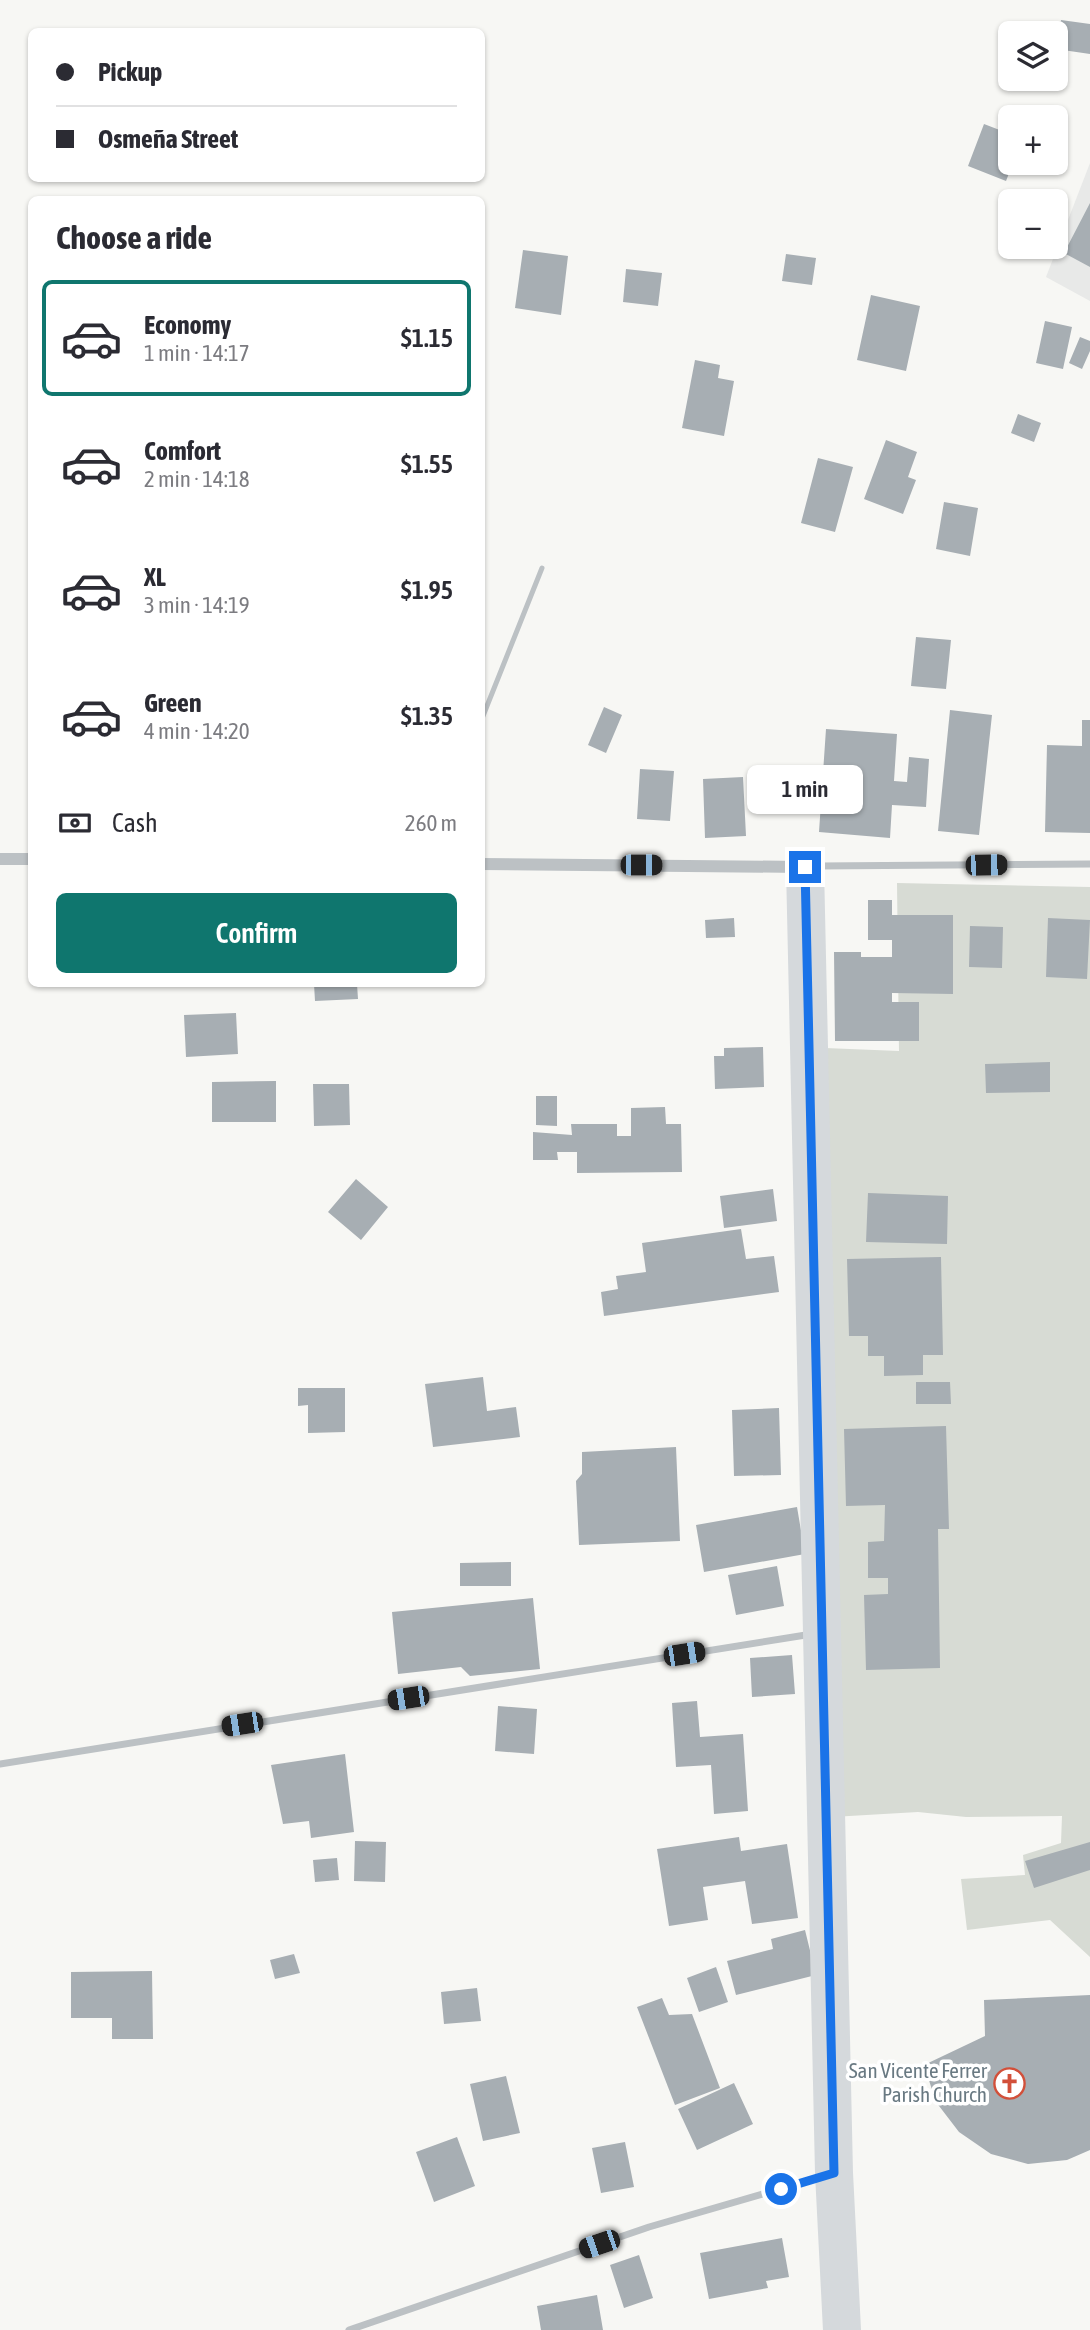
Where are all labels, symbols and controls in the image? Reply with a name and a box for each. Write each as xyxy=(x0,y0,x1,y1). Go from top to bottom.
map controls xyxy=(998,21,1068,259)
button: layers xyxy=(998,21,1068,91)
text: Pickup xyxy=(98,57,162,87)
button: + xyxy=(998,105,1068,175)
text: Osmeña Street xyxy=(98,124,238,154)
button: − xyxy=(998,189,1068,259)
text: Choose a ride xyxy=(56,219,212,256)
icon: car xyxy=(60,307,123,370)
text: Economy xyxy=(144,310,231,340)
text: $1.15 xyxy=(401,323,453,353)
text: 1 min · 14:17 xyxy=(144,340,250,366)
icon: car xyxy=(60,433,123,496)
text: Comfort xyxy=(144,436,221,466)
text: $1.55 xyxy=(401,449,453,479)
text: 2 min · 14:18 xyxy=(144,466,250,492)
icon: car xyxy=(60,559,123,622)
text: XL xyxy=(144,562,166,592)
text: $1.95 xyxy=(401,575,453,605)
text: 3 min · 14:19 xyxy=(144,592,250,618)
icon: car xyxy=(60,685,123,748)
text: Green xyxy=(144,688,202,718)
text: $1.35 xyxy=(401,701,453,731)
text: 4 min · 14:20 xyxy=(144,718,250,744)
callout: 1 min xyxy=(747,766,863,814)
text: 1 min xyxy=(782,776,828,802)
icon: cash xyxy=(56,804,94,842)
text: Cash xyxy=(112,808,158,838)
text: 260 m xyxy=(405,810,457,836)
route end xyxy=(789,851,821,883)
car xyxy=(965,854,1008,876)
car xyxy=(621,855,663,876)
button: Confirm xyxy=(56,893,457,973)
car xyxy=(662,1640,707,1668)
car xyxy=(386,1684,431,1712)
car xyxy=(220,1710,265,1738)
place label: San Vicente Ferrer Parish Church xyxy=(849,2058,988,2106)
church icon: San Vicente Ferrer Parish Church xyxy=(993,2066,1027,2100)
route start xyxy=(765,2173,797,2205)
car xyxy=(576,2227,623,2261)

